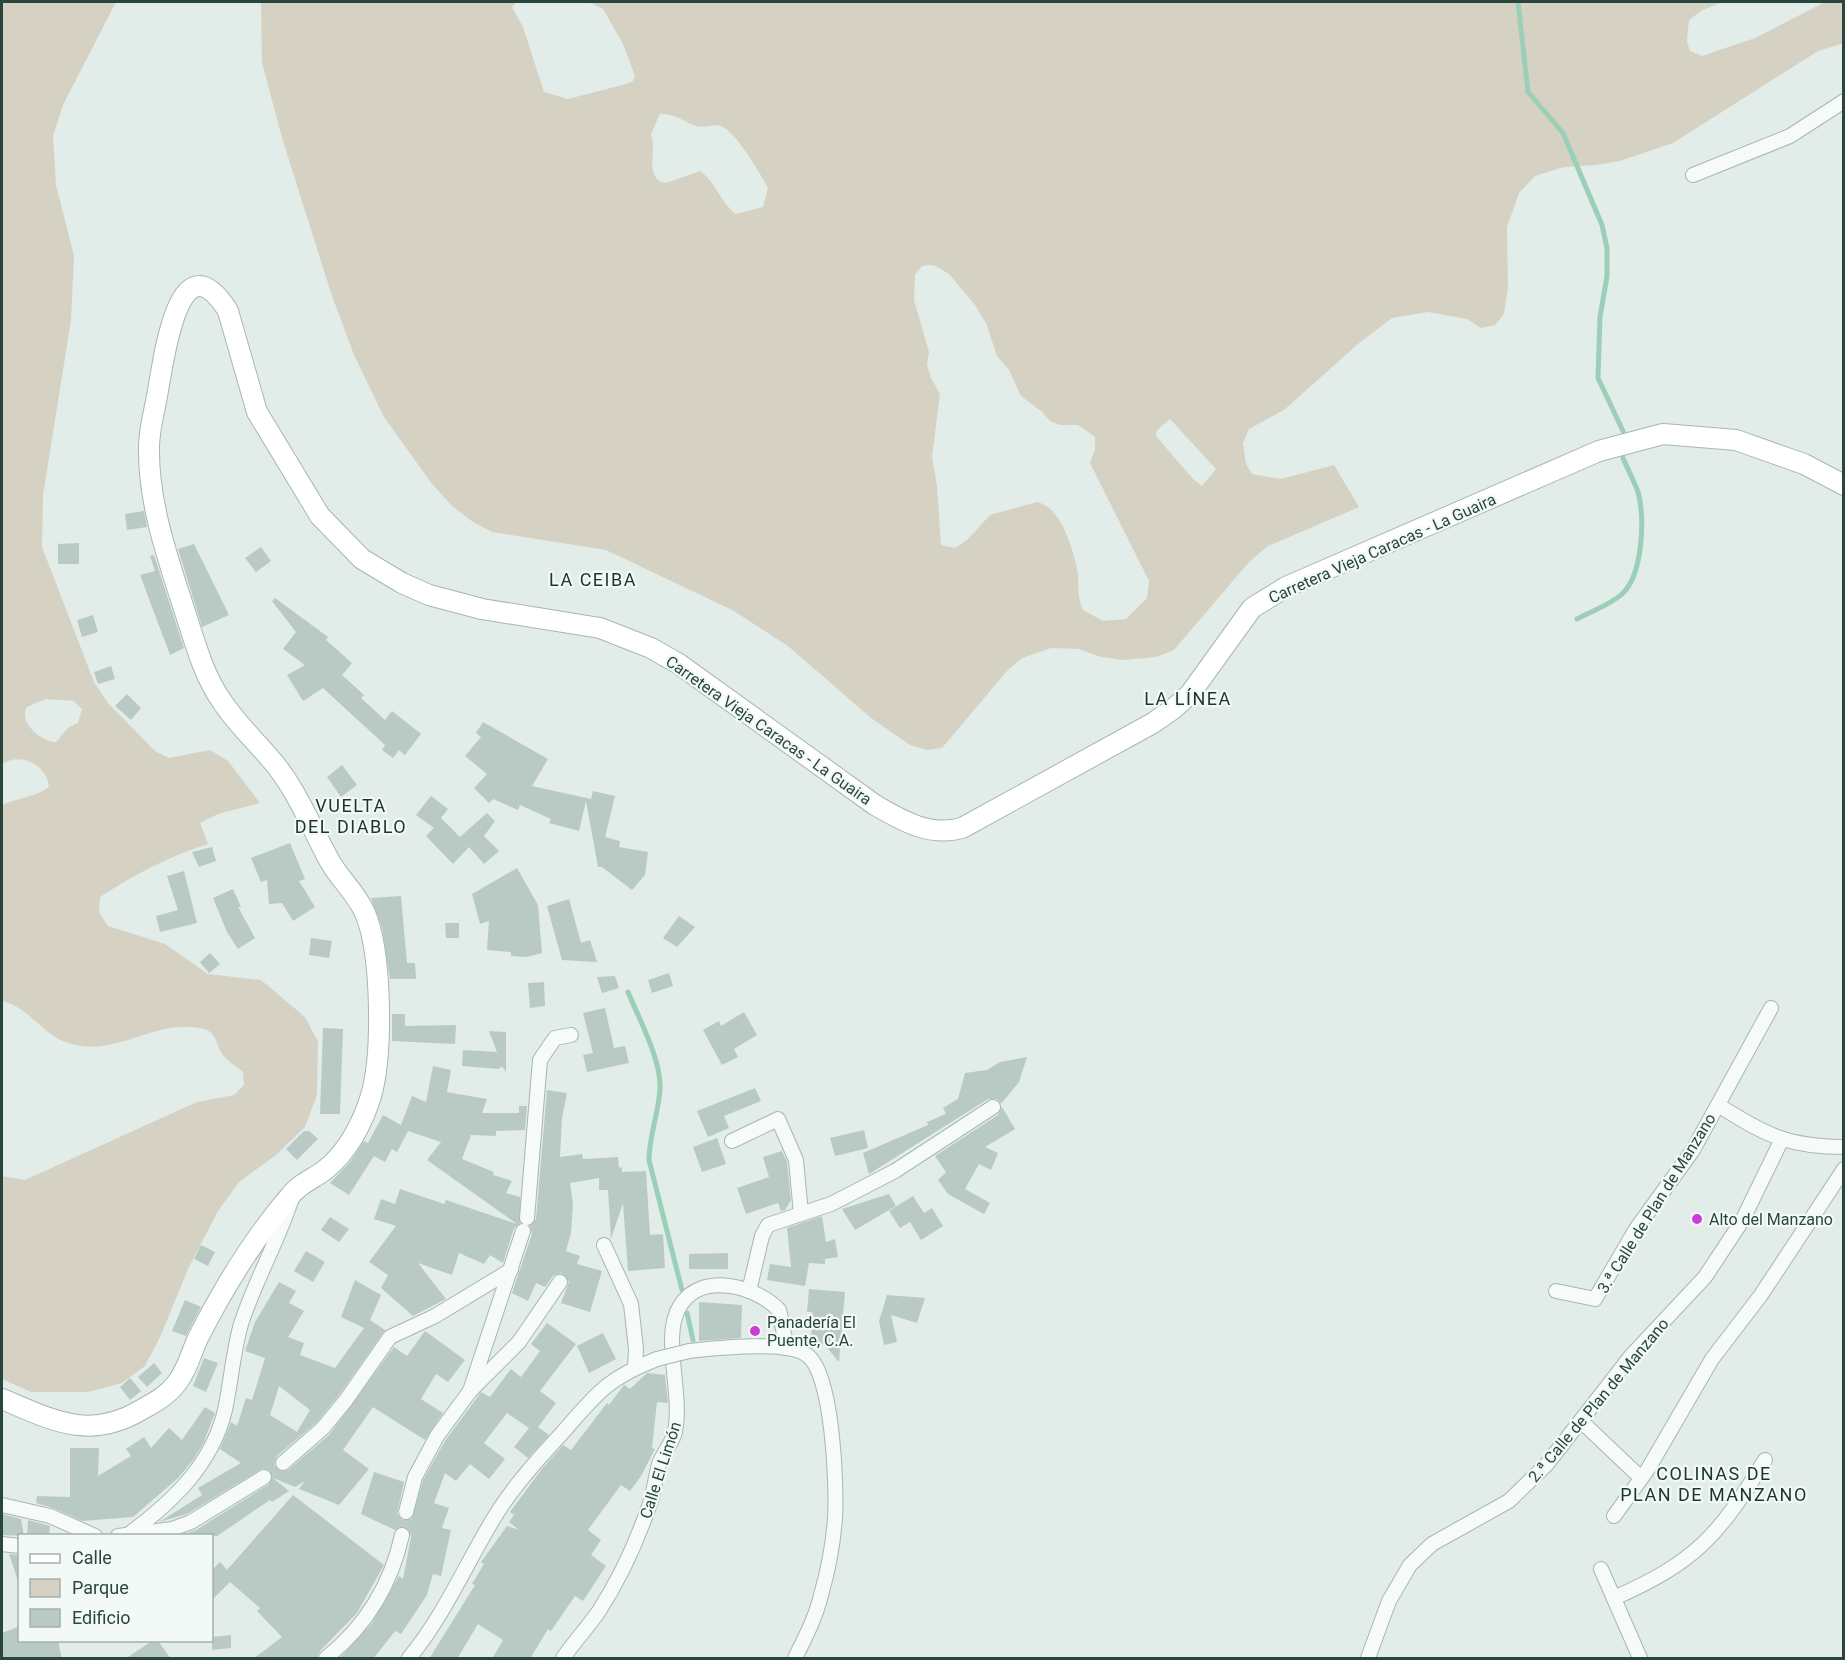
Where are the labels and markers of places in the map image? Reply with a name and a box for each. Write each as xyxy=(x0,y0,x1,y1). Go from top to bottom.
place label: Alto del Manzano xyxy=(1709,1210,1833,1229)
marker: Alto del Manzano xyxy=(1690,1212,1704,1226)
place label: Panadería El Puente, C.A. xyxy=(767,1313,856,1350)
marker: Panadería El Puente, C.A. xyxy=(748,1324,762,1338)

